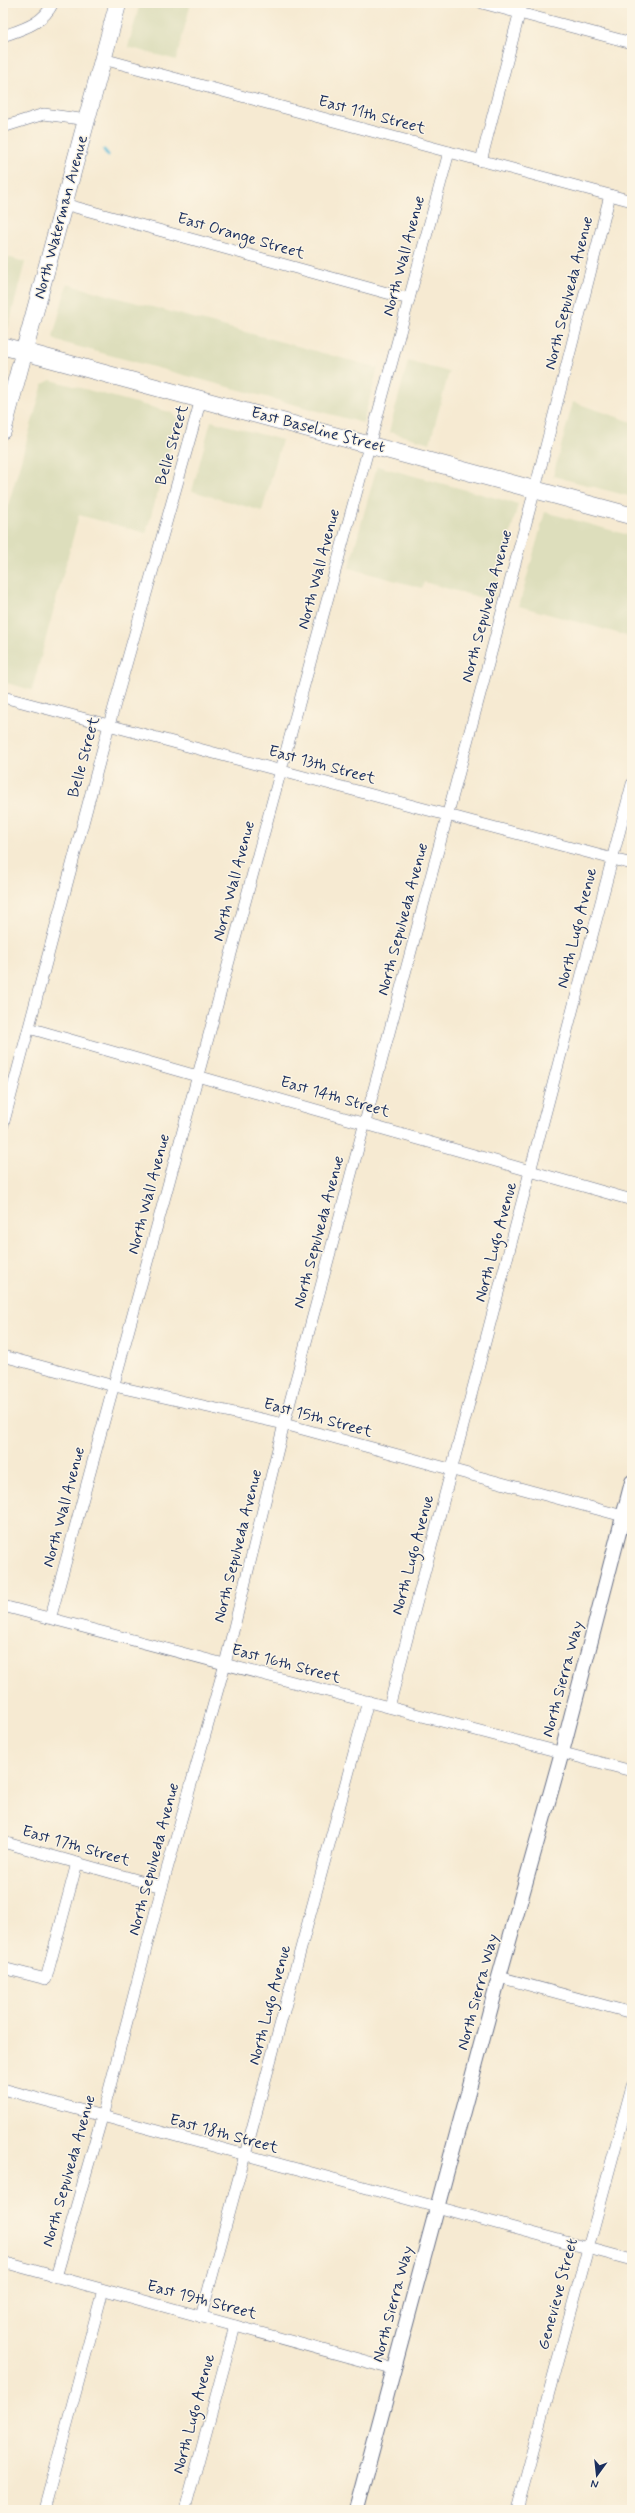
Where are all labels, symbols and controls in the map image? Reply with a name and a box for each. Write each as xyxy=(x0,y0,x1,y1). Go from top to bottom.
street label: East 11th Street xyxy=(316,91,429,140)
street label: North Waterman Avenue xyxy=(29,133,93,301)
street label: North Wall Avenue xyxy=(378,194,430,318)
street label: East Orange Street xyxy=(174,208,308,265)
street label: North Sepulveda Avenue xyxy=(540,214,598,372)
street label: Belle Street xyxy=(150,402,194,488)
street label: East Baseline Street xyxy=(249,402,387,458)
street label: North Wall Avenue xyxy=(293,507,345,631)
street label: North Sepulveda Avenue xyxy=(456,527,518,685)
street label: Belle Street xyxy=(63,714,105,800)
street label: East 13th Street xyxy=(266,741,378,790)
street label: North Wall Avenue xyxy=(208,819,260,943)
street label: North Sepulveda Avenue xyxy=(372,840,434,998)
street label: North Lugo Avenue xyxy=(552,865,603,991)
street label: East 14th Street xyxy=(278,1071,393,1123)
street label: North Wall Avenue xyxy=(123,1132,175,1256)
street label: North Sepulveda Avenue xyxy=(288,1153,350,1311)
street label: North Lugo Avenue xyxy=(470,1179,523,1305)
street label: East 15th Street xyxy=(261,1393,375,1443)
street label: North Wall Avenue xyxy=(38,1445,90,1569)
street label: North Sepulveda Avenue xyxy=(209,1467,267,1625)
street label: North Lugo Avenue xyxy=(387,1492,440,1618)
street label: North Sierra Way xyxy=(537,1619,589,1739)
street label: East 16th Street xyxy=(229,1639,343,1689)
street label: North Sepulveda Avenue xyxy=(123,1780,185,1938)
street label: East 17th Street xyxy=(20,1821,133,1872)
street label: North Sierra Way xyxy=(452,1932,504,2052)
street label: North Lugo Avenue xyxy=(244,1942,297,2068)
street label: North Sepulveda Avenue xyxy=(37,2092,101,2250)
street label: East 18th Street xyxy=(167,2109,281,2159)
street label: Genevieve Street xyxy=(533,2236,583,2352)
street label: North Sierra Way xyxy=(367,2244,419,2364)
street label: East 19th Street xyxy=(145,2275,260,2325)
street label: North Lugo Avenue xyxy=(168,2351,221,2477)
north arrow xyxy=(577,2455,617,2495)
text: N xyxy=(589,2476,600,2491)

